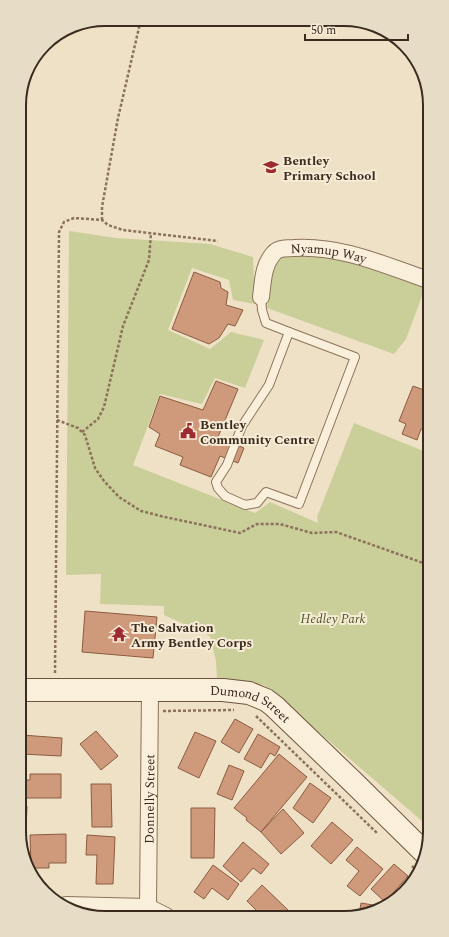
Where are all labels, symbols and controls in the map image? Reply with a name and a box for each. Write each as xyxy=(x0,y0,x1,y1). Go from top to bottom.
scale bar xyxy=(305,16,408,42)
text: 50 m xyxy=(311,21,336,40)
place label: Bentley Primary School xyxy=(283,151,376,186)
school or university icon: Bentley Primary School xyxy=(262,158,280,176)
street label: Nyamup Way xyxy=(290,239,370,269)
place label: Bentley Community Centre xyxy=(200,415,315,450)
public building icon: Bentley Community Centre xyxy=(179,422,197,440)
park label: Hedley Park xyxy=(301,609,365,629)
place label: The Salvation Army Bentley Corps xyxy=(131,618,252,653)
temple icon: The Salvation Army Bentley Corps xyxy=(110,625,128,643)
street label: Dumond Street xyxy=(210,681,295,728)
street label: Donnelly Street xyxy=(140,754,160,844)

